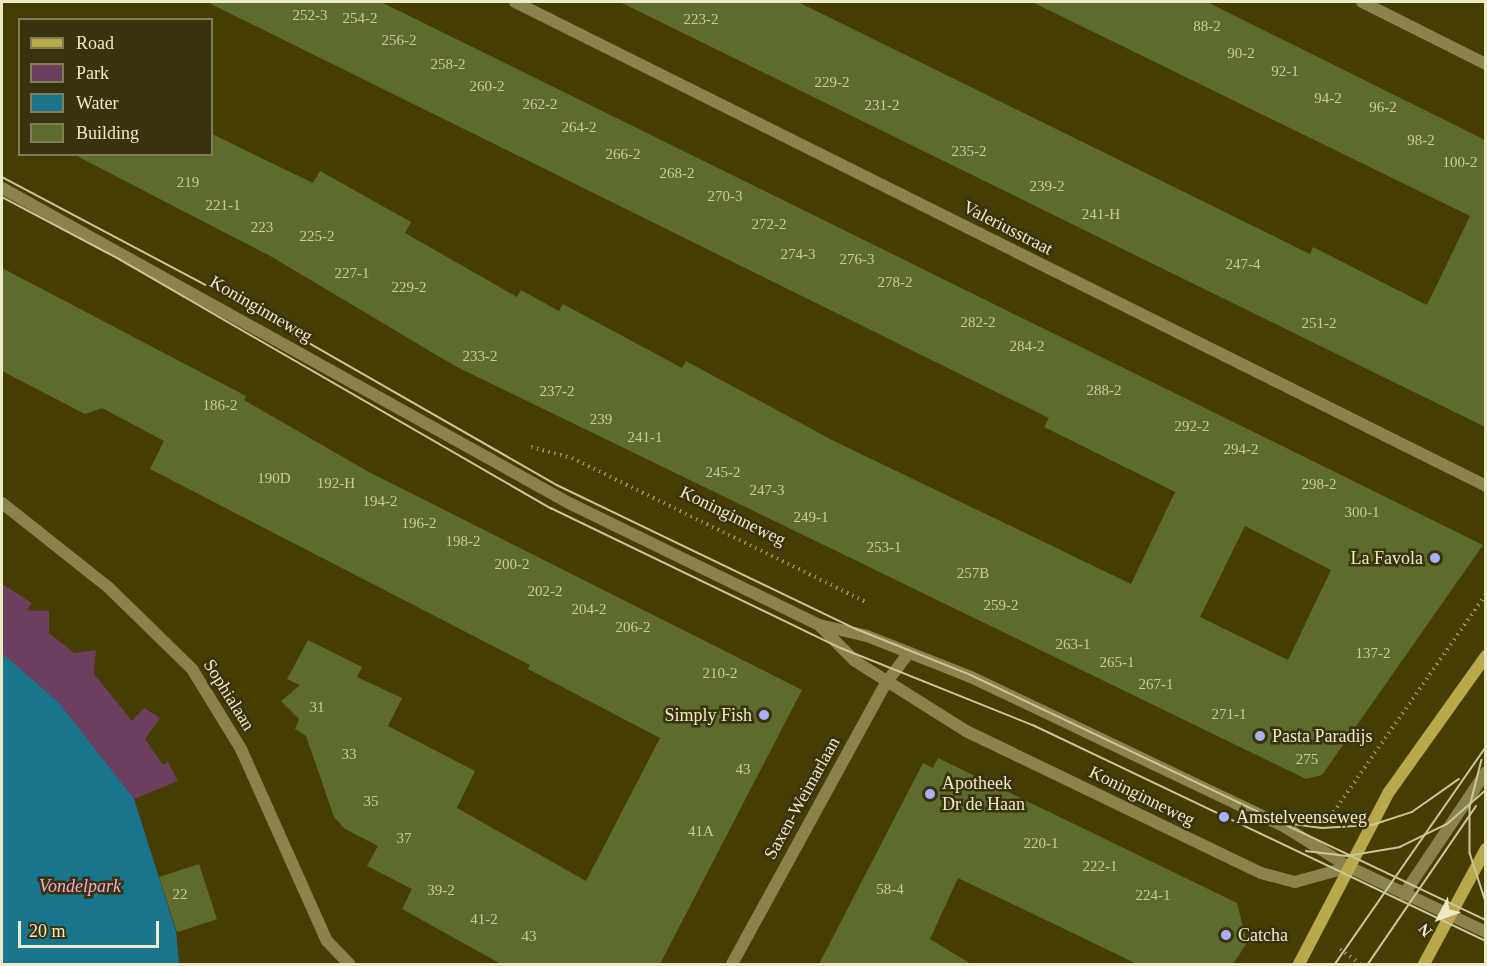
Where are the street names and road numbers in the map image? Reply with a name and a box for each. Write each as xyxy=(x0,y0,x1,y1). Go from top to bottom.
street label: Valeriusstraat xyxy=(959,196,1057,260)
street label: Koninginneweg xyxy=(206,271,316,347)
street label: Koninginneweg xyxy=(677,481,789,551)
street label: Sophialaan xyxy=(199,655,259,735)
street label: Saxen-Weimarlaan xyxy=(759,733,845,863)
street label: Koninginneweg xyxy=(1086,761,1198,831)

